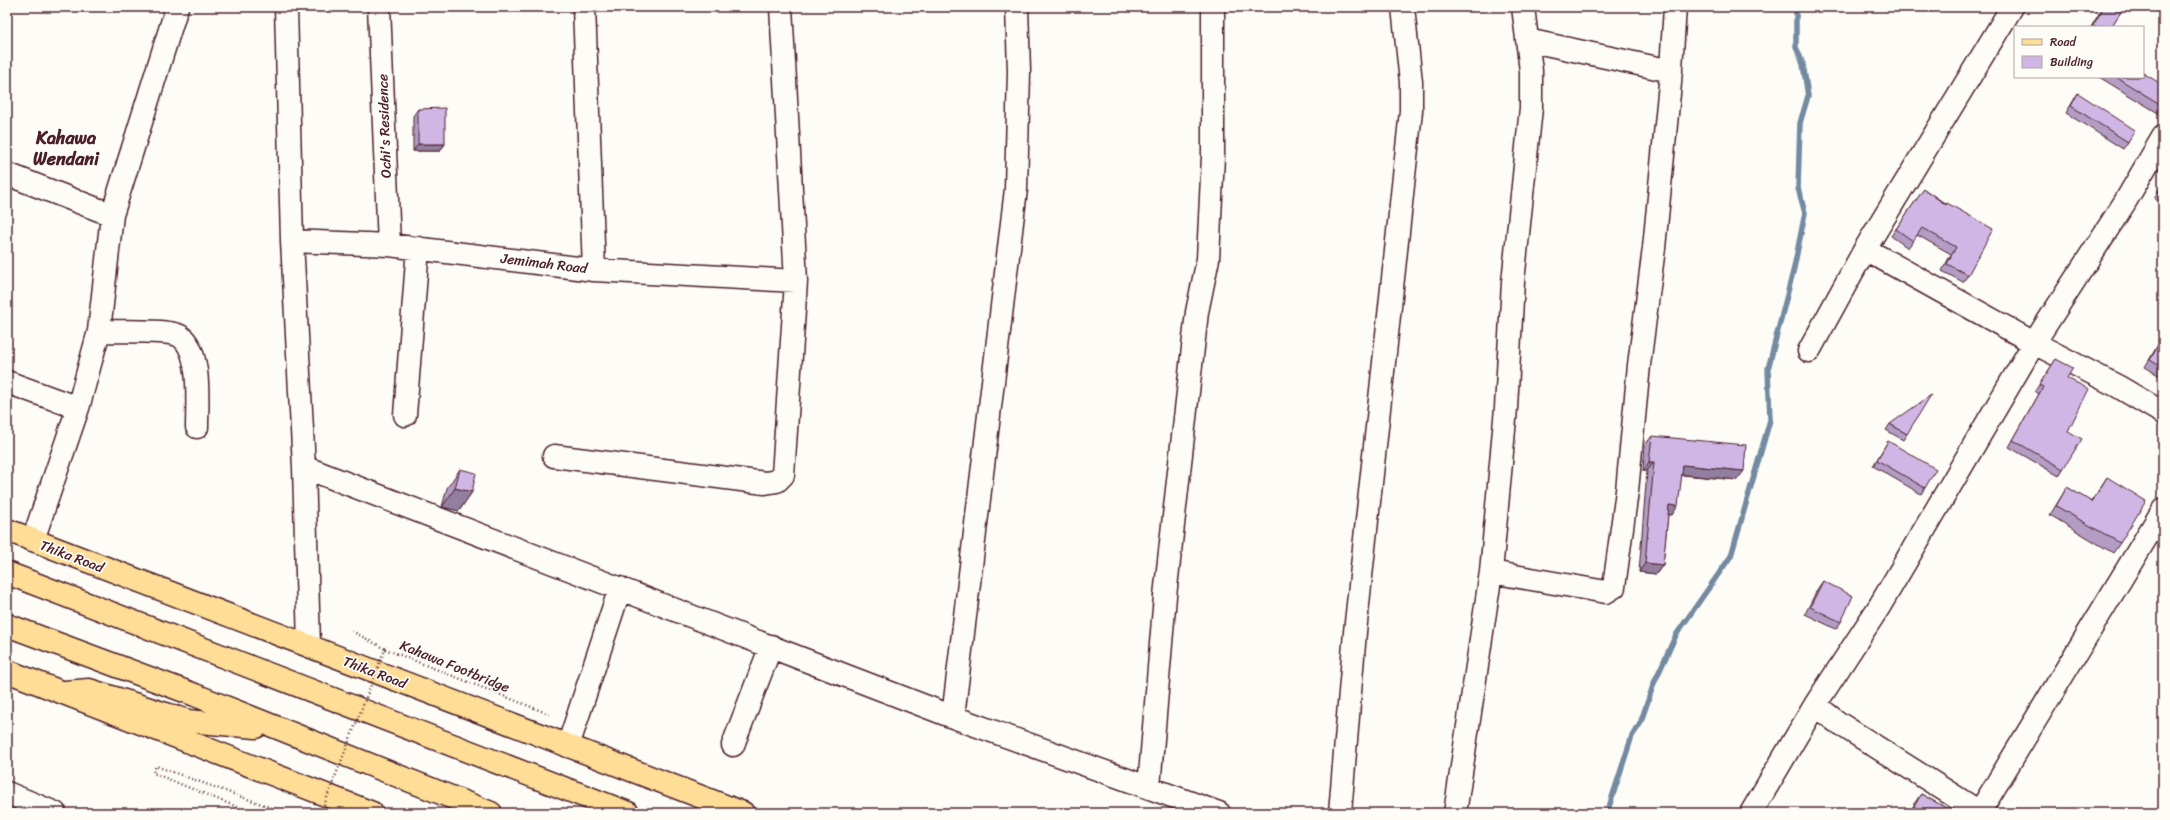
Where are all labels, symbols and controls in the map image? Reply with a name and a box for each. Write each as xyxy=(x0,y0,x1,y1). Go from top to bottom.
legend xyxy=(2014,26,2144,78)
text: Road xyxy=(2050,31,2077,53)
text: Building xyxy=(2050,51,2093,73)
street label: Ochi's Residence xyxy=(370,73,399,179)
district label: Kahawa Wendani xyxy=(33,122,100,175)
street label: Jemimah Road xyxy=(498,246,590,281)
street label: Thika Road xyxy=(36,533,109,581)
street label: Kahawa Footbridge xyxy=(396,633,514,700)
street label: Thika Road xyxy=(339,649,412,697)

